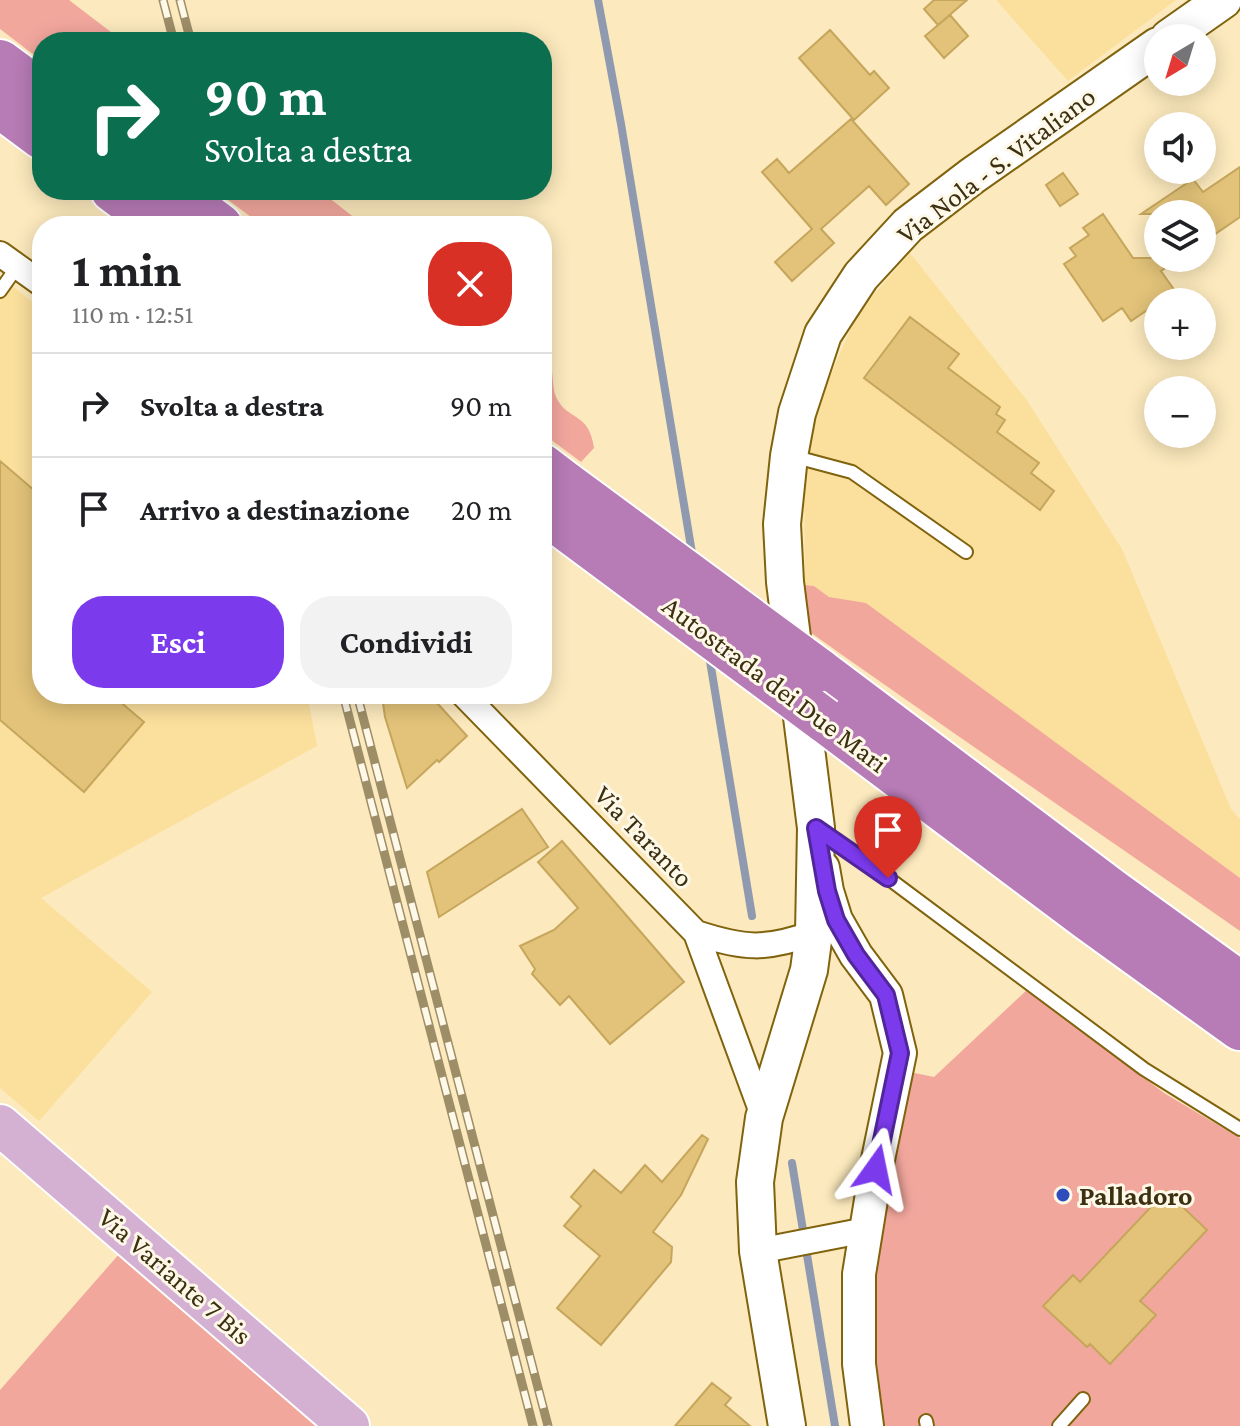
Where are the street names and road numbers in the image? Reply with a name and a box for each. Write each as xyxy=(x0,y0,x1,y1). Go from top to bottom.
street label: Via Nola - S. Vitaliano xyxy=(891,80,1101,250)
street label: Autostrada dei Due Mari xyxy=(657,589,893,779)
street label: Via Taranto xyxy=(588,779,700,893)
street label: Via Variante 7 Bis xyxy=(92,1201,258,1351)

